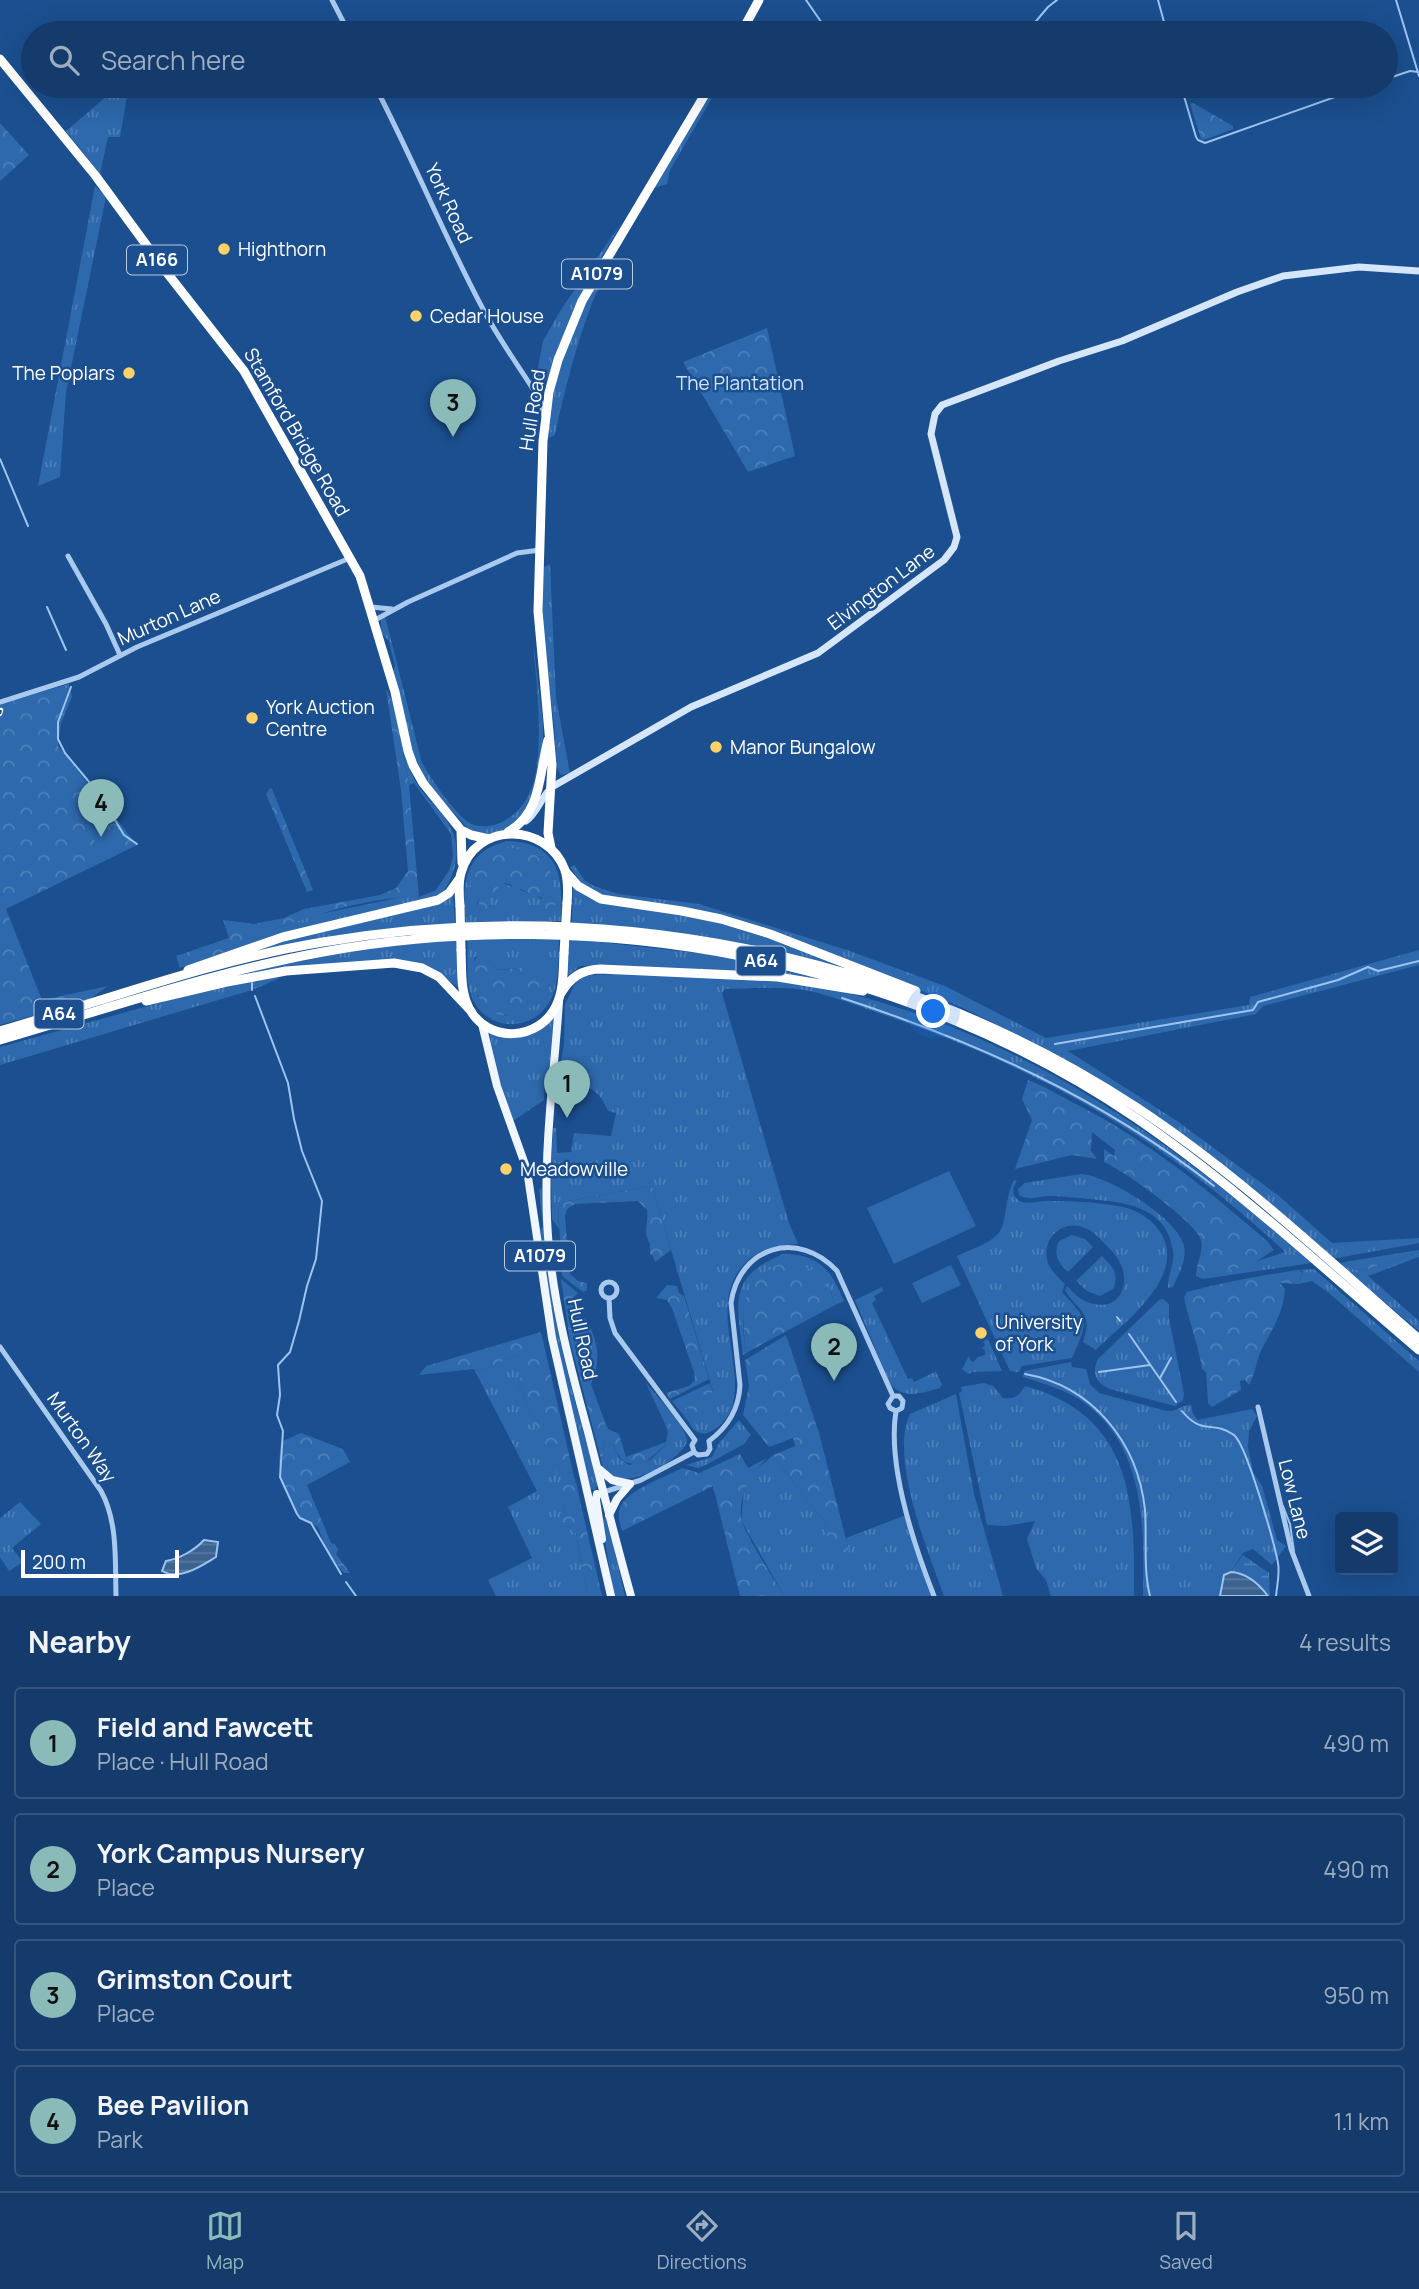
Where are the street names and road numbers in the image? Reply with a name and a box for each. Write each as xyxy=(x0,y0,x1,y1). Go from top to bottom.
street label: York Road xyxy=(419,159,479,247)
road number: A166 xyxy=(127,246,187,274)
road number: A1079 xyxy=(562,260,632,288)
street label: Stamford Bridge Road xyxy=(238,343,356,521)
street label: Hull Road xyxy=(513,367,551,453)
street label: Elvington Lane xyxy=(822,538,940,636)
street label: Murton Lane xyxy=(113,583,225,651)
road number: A64 xyxy=(736,946,786,976)
road number: A64 xyxy=(34,1000,84,1028)
road number: A1079 xyxy=(505,1241,575,1270)
street label: Hull Road xyxy=(562,1296,604,1382)
street label: Murton Way xyxy=(41,1387,123,1487)
street label: Low Lane xyxy=(1273,1456,1317,1542)

